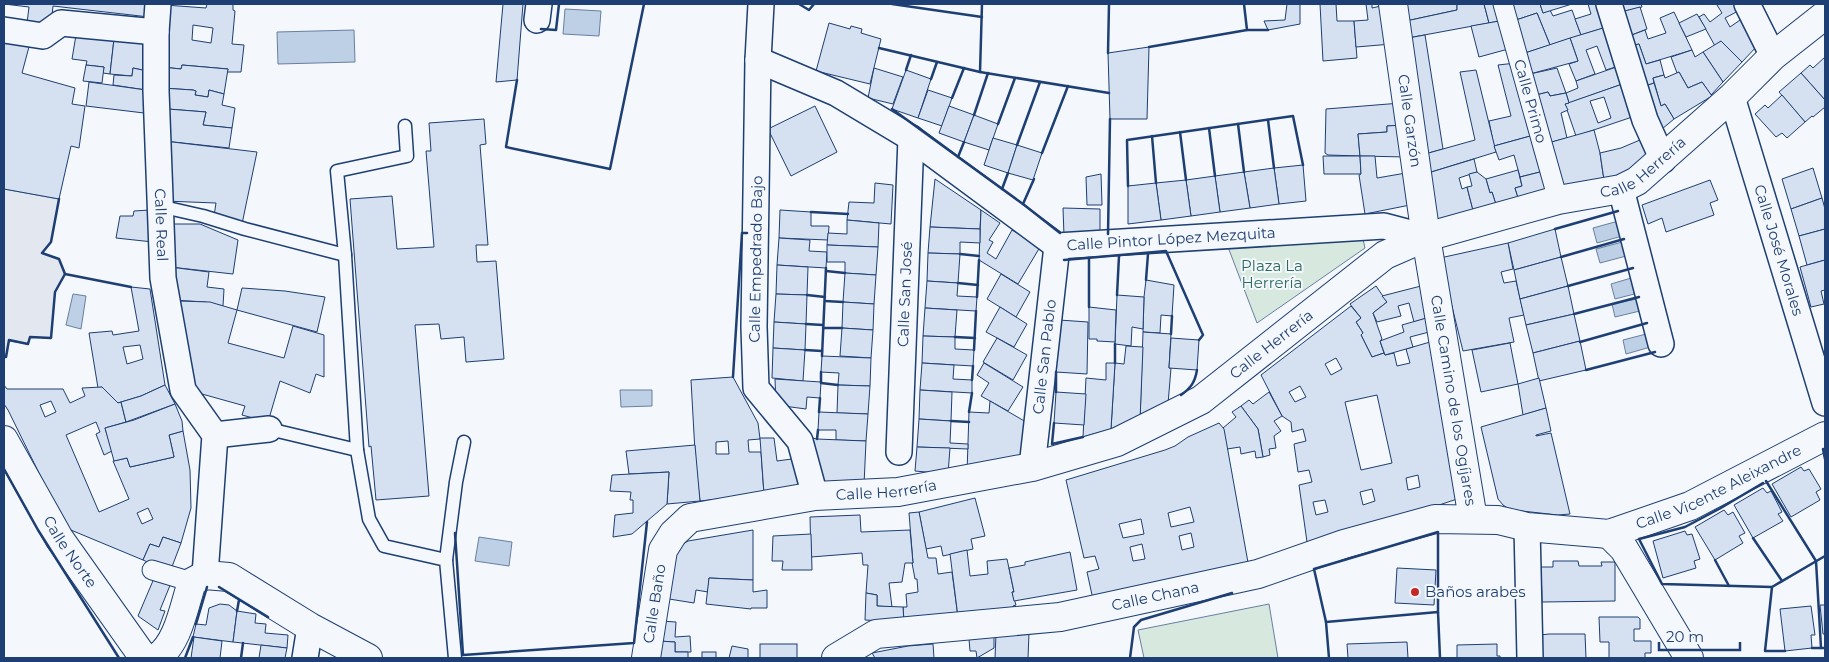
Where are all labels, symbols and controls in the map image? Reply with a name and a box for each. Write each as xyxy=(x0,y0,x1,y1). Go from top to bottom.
street label: Calle Primo xyxy=(1510,57,1552,145)
street label: Calle Garzón xyxy=(1394,73,1426,169)
street label: Calle Herrería xyxy=(1598,132,1690,202)
street label: Calle Empedrado Bajo xyxy=(745,175,766,343)
street label: Calle José Morales xyxy=(1750,182,1808,318)
street label: Calle Real xyxy=(151,188,172,262)
street label: Calle Pintor López Mezquita xyxy=(1066,223,1276,254)
street label: Calle San José xyxy=(893,241,916,347)
park label: Plaza La Herrería xyxy=(1241,256,1303,292)
street label: Calle Camino de los Ogíjares xyxy=(1427,294,1481,507)
street label: Calle San Pablo xyxy=(1028,298,1060,415)
street label: Calle Herrería xyxy=(1225,305,1317,383)
street label: Calle Vicente Aleixandre xyxy=(1633,440,1804,533)
street label: Calle Herrería xyxy=(835,475,938,504)
street label: Calle Norte xyxy=(39,512,101,592)
street label: Calle Baño xyxy=(638,563,670,645)
street label: Calle Chana xyxy=(1110,577,1201,615)
place label: Baños arabes xyxy=(1425,582,1526,601)
marker: Baños arabes xyxy=(1409,586,1421,598)
scale bar xyxy=(1659,620,1740,652)
text: 20 m xyxy=(1666,627,1704,646)

